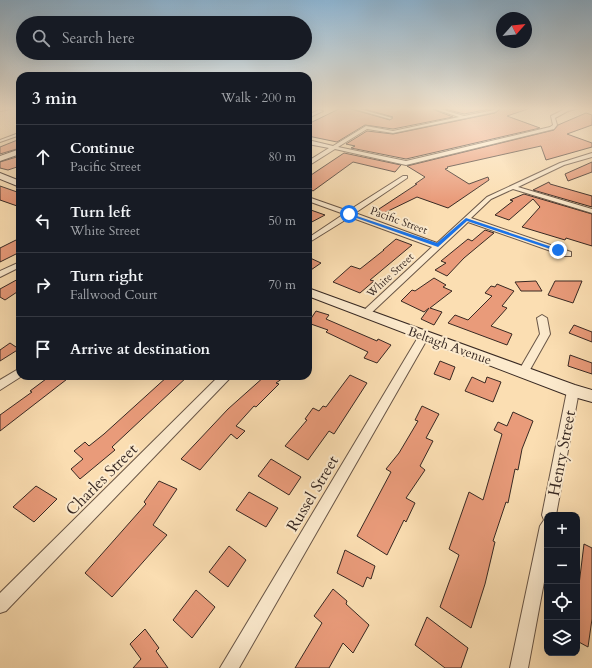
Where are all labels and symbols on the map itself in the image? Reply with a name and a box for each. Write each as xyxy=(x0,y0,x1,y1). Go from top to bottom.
north arrow xyxy=(496,12,532,48)
street label: Pacific Street xyxy=(368,203,430,238)
route start xyxy=(340,205,358,223)
route end xyxy=(549,241,567,259)
street label: White Street xyxy=(363,249,417,302)
street label: Beltagh Avenue xyxy=(405,322,494,369)
street label: Henry Street xyxy=(543,408,581,498)
street label: Charles Street xyxy=(61,439,142,520)
street label: Russel Street xyxy=(282,452,344,535)

